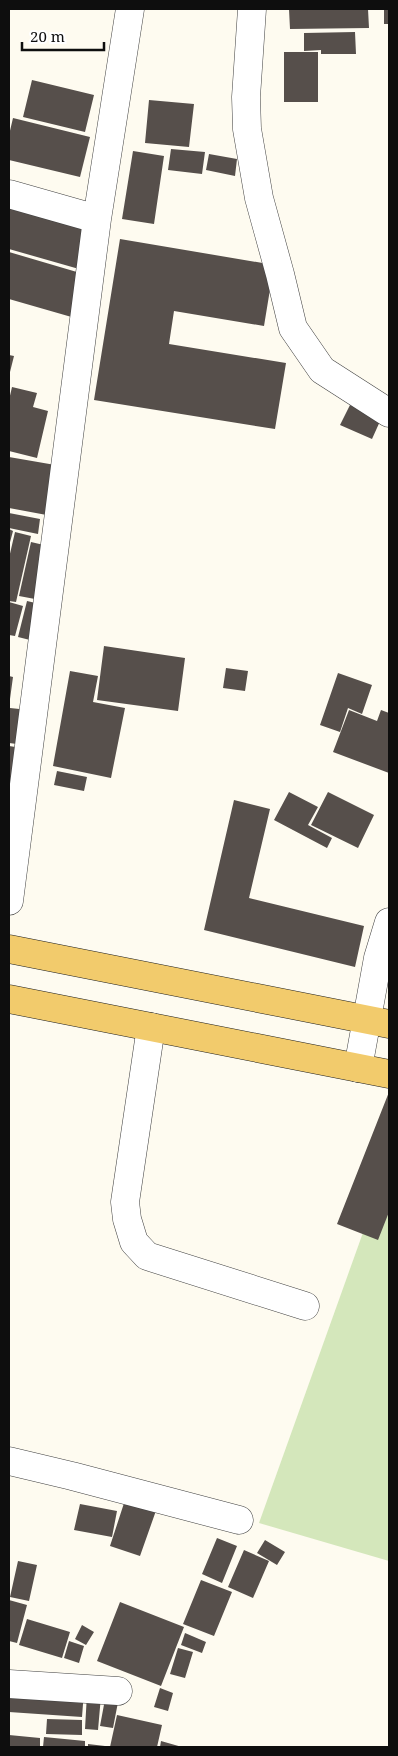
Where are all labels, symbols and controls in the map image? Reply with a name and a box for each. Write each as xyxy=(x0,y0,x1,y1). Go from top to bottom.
scale bar xyxy=(22,20,105,52)
text: 20 m xyxy=(30,26,65,46)

